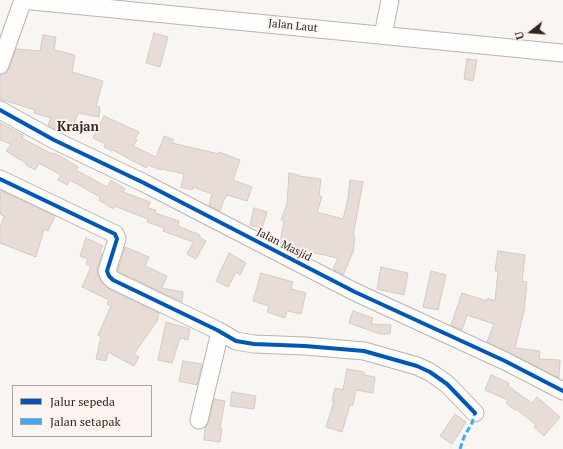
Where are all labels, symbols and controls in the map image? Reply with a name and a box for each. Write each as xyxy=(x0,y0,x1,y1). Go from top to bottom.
north arrow xyxy=(511,12,551,52)
street label: Jalan Laut xyxy=(268,17,318,35)
text: U xyxy=(512,30,527,41)
district label: Krajan xyxy=(57,119,99,135)
street label: Jalan Masjid xyxy=(254,226,314,264)
legend xyxy=(12,385,152,437)
text: Jalur sepeda xyxy=(50,394,115,409)
text: Jalan setapak xyxy=(50,414,121,429)

